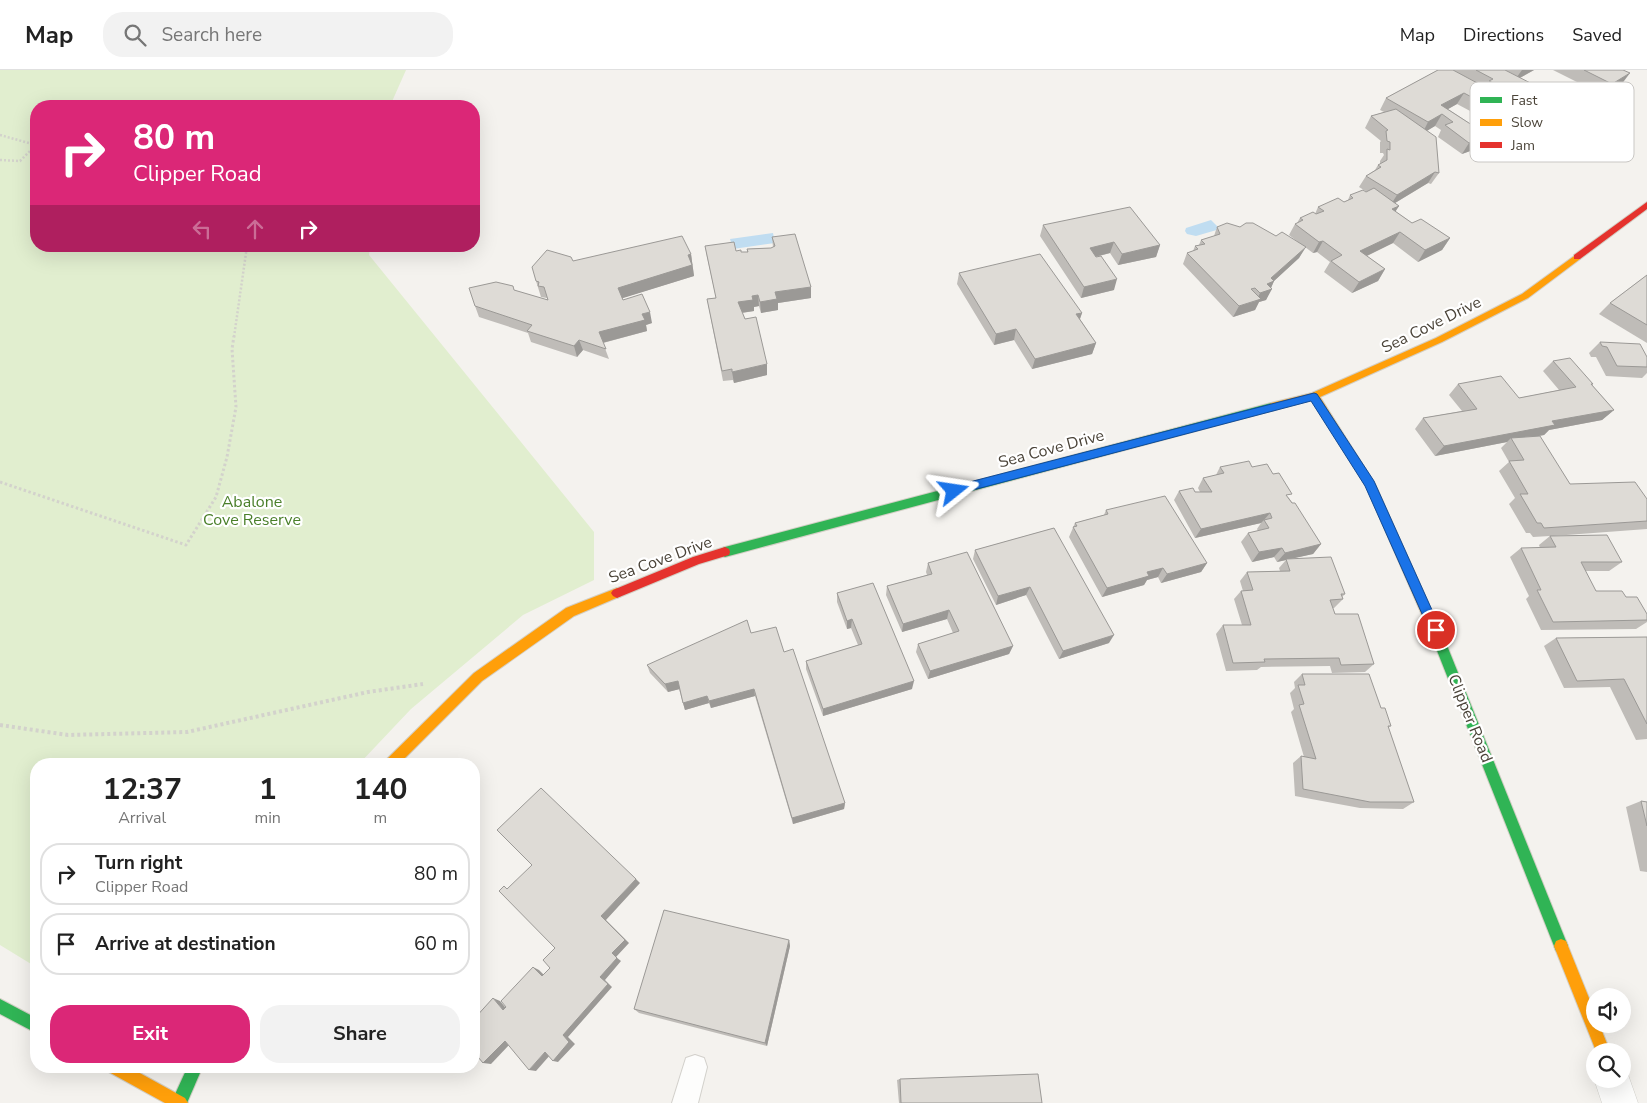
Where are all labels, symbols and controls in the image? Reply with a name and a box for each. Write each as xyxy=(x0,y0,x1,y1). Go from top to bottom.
search box xyxy=(103,12,453,57)
text: Map xyxy=(25,19,73,51)
icon: search xyxy=(121,21,149,49)
text: Search here xyxy=(161,22,262,48)
text: Map xyxy=(1400,23,1435,47)
text: Directions xyxy=(1463,23,1544,47)
text: Saved xyxy=(1572,23,1622,47)
legend xyxy=(1470,82,1634,162)
text: Fast xyxy=(1511,91,1537,110)
text: Slow xyxy=(1511,113,1543,132)
text: 80 m xyxy=(133,114,215,161)
icon: right xyxy=(50,120,115,185)
text: Jam xyxy=(1510,136,1535,155)
text: Clipper Road xyxy=(133,159,262,189)
icon: left xyxy=(188,215,216,243)
icon: ahead xyxy=(241,215,269,243)
icon: right xyxy=(294,215,322,243)
street label: Sea Cove Drive xyxy=(1378,291,1485,359)
street label: Sea Cove Drive xyxy=(996,424,1107,474)
position arrow xyxy=(927,464,979,516)
park label: Abalone Cove Reserve xyxy=(203,491,301,531)
street label: Sea Cove Drive xyxy=(606,531,715,589)
pin xyxy=(1415,609,1457,651)
icon: arrive xyxy=(1422,616,1450,644)
street label: Clipper Road xyxy=(1442,671,1498,766)
text: 12:37 xyxy=(103,769,182,810)
text: 1 xyxy=(259,769,277,810)
text: 140 xyxy=(353,769,407,810)
text: Arrival xyxy=(118,807,166,829)
text: min xyxy=(254,807,281,829)
text: m xyxy=(374,807,387,829)
text: Turn right xyxy=(95,850,182,876)
icon: right xyxy=(52,860,80,888)
text: 80 m xyxy=(414,861,458,887)
text: Clipper Road xyxy=(95,876,188,898)
icon: arrive xyxy=(52,930,80,958)
text: Arrive at destination xyxy=(95,931,276,957)
text: 60 m xyxy=(414,931,458,957)
map controls xyxy=(1586,988,1631,1088)
button: sound xyxy=(1586,988,1631,1033)
button: Exit xyxy=(50,1005,250,1063)
button: Share xyxy=(260,1005,460,1063)
button: search xyxy=(1586,1043,1631,1088)

